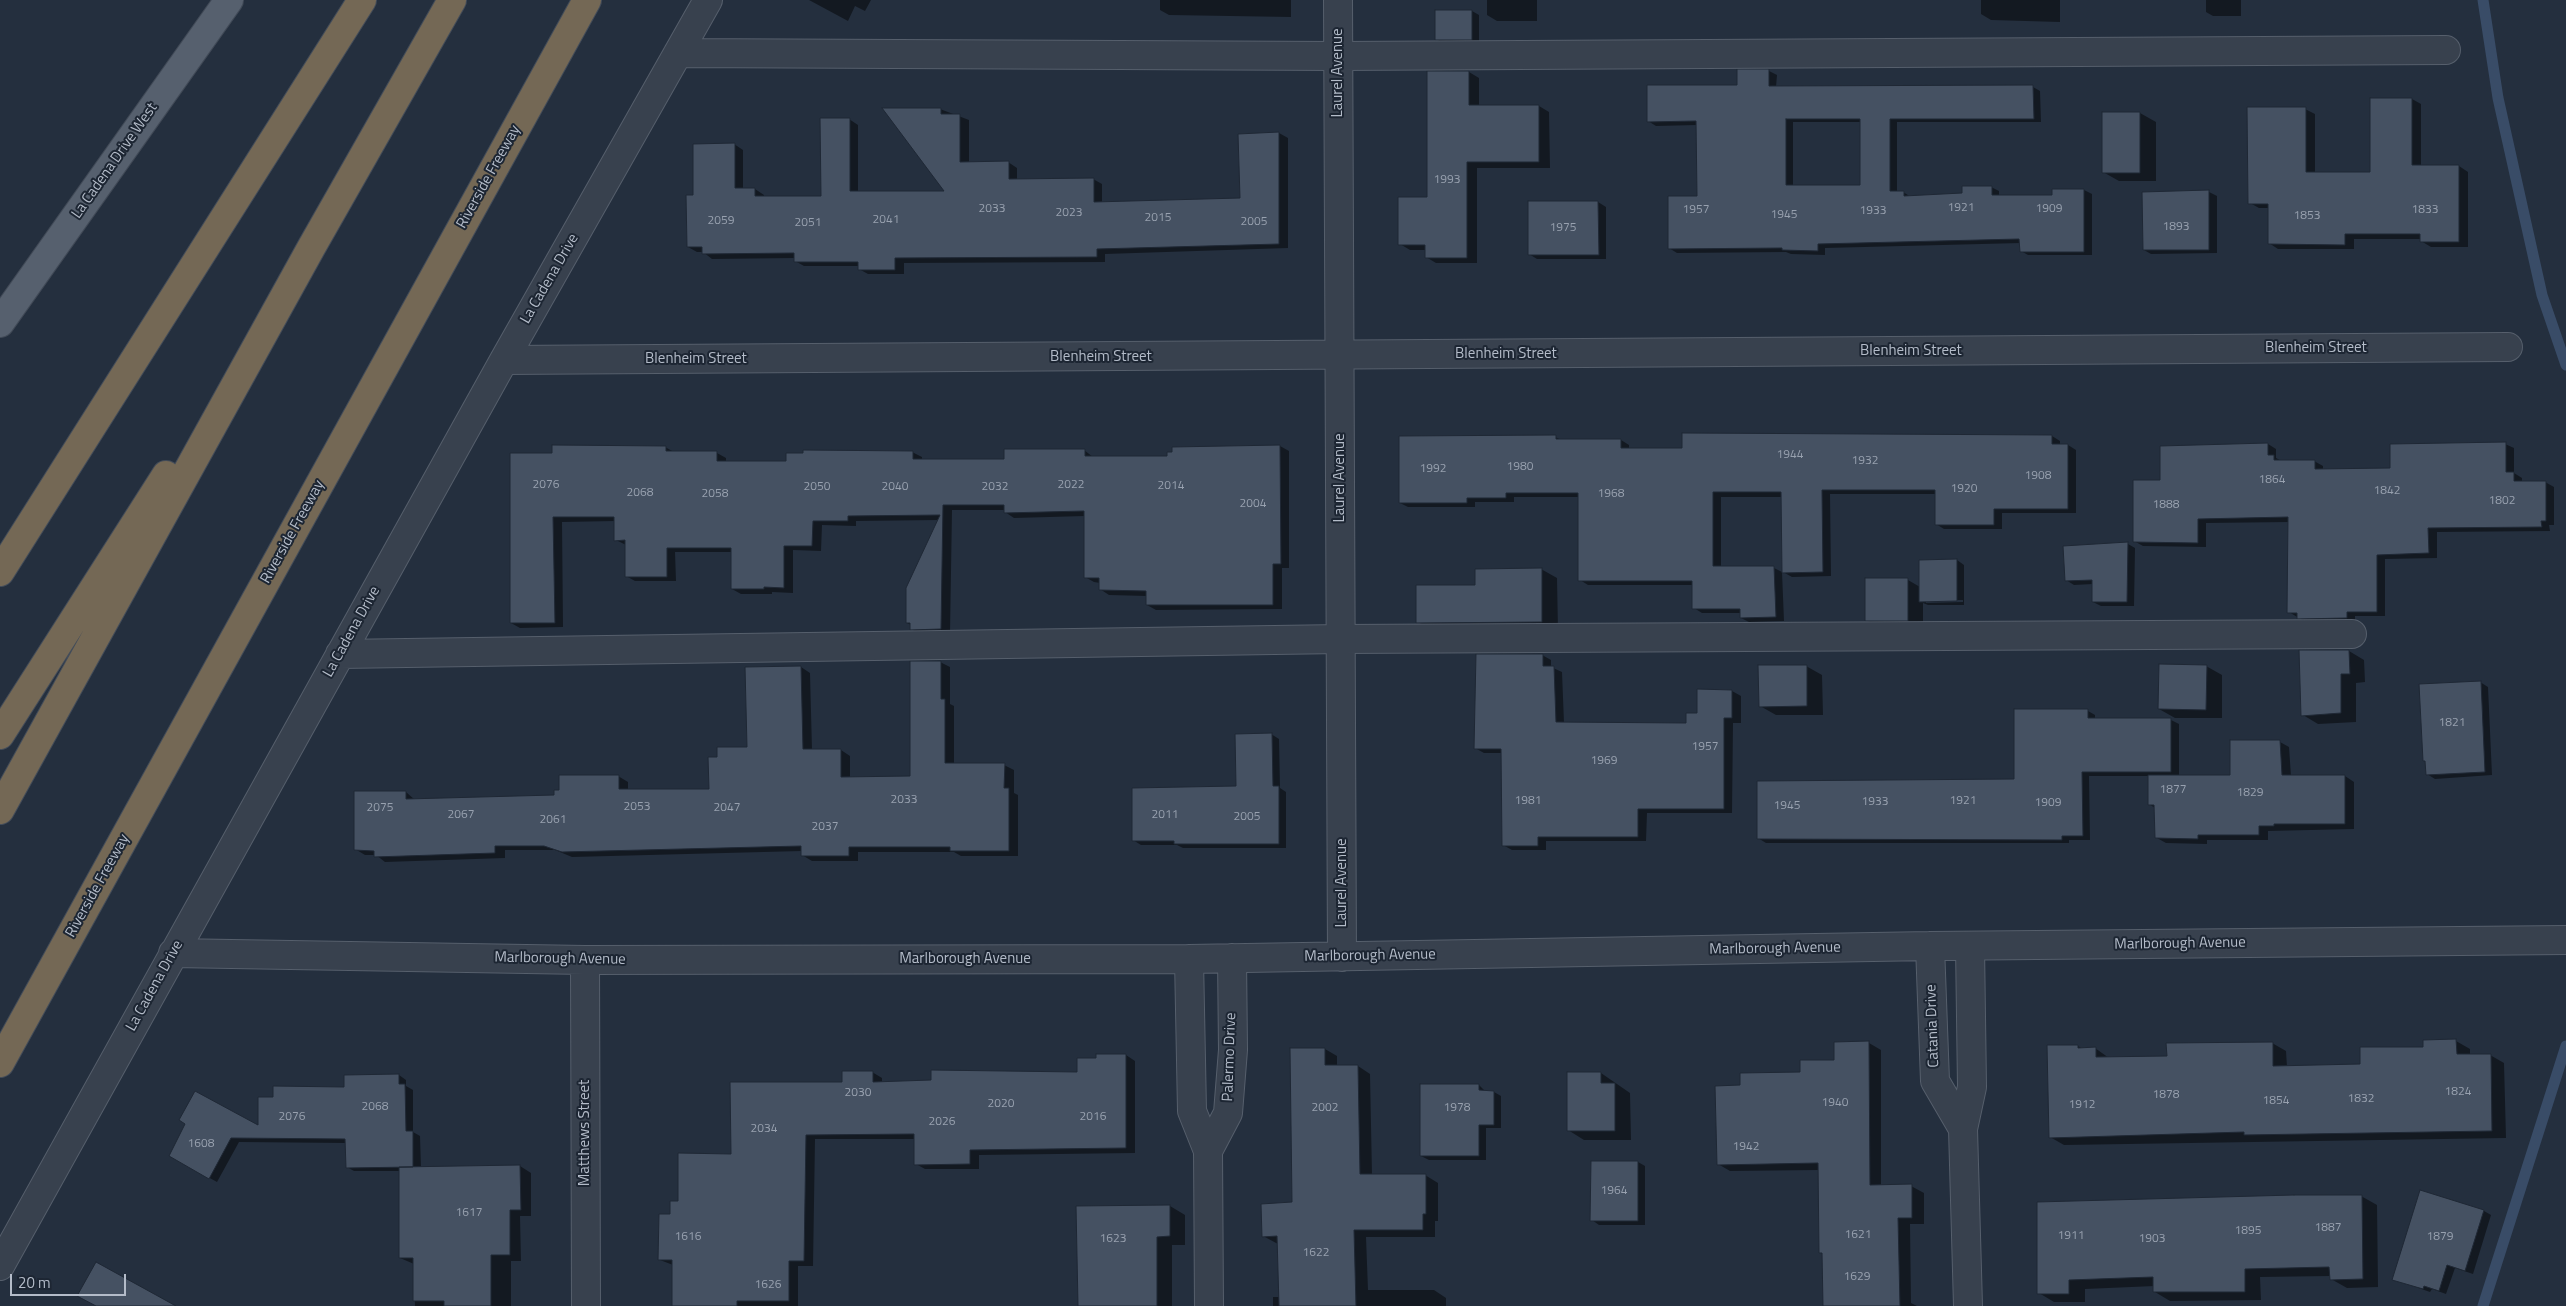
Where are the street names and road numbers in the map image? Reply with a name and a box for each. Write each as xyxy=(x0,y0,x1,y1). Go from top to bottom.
street label: Laurel Avenue xyxy=(1329,29,1347,117)
street label: La Cadena Drive West xyxy=(68,100,162,222)
street label: Riverside Freeway xyxy=(453,122,525,232)
street label: La Cadena Drive xyxy=(517,231,583,327)
street label: Blenheim Street xyxy=(2265,339,2367,357)
street label: Blenheim Street xyxy=(1860,342,1962,360)
street label: Blenheim Street xyxy=(1455,345,1557,363)
street label: Blenheim Street xyxy=(1050,348,1152,366)
street label: Blenheim Street xyxy=(645,350,747,368)
street label: Laurel Avenue xyxy=(1331,434,1349,522)
street label: Riverside Freeway xyxy=(257,477,329,587)
street label: La Cadena Drive xyxy=(320,584,384,680)
street label: Riverside Freeway xyxy=(62,831,134,941)
street label: Laurel Avenue xyxy=(1333,839,1351,927)
street label: Marlborough Avenue xyxy=(2114,934,2246,954)
street label: La Cadena Drive xyxy=(123,938,187,1034)
street label: Marlborough Avenue xyxy=(1709,939,1841,959)
street label: Marlborough Avenue xyxy=(1304,946,1436,966)
street label: Marlborough Avenue xyxy=(494,949,626,969)
street label: Marlborough Avenue xyxy=(899,950,1031,968)
street label: Catania Drive xyxy=(1923,984,1943,1068)
street label: Palermo Drive xyxy=(1219,1012,1241,1102)
street label: Matthews Street xyxy=(576,1080,594,1186)

